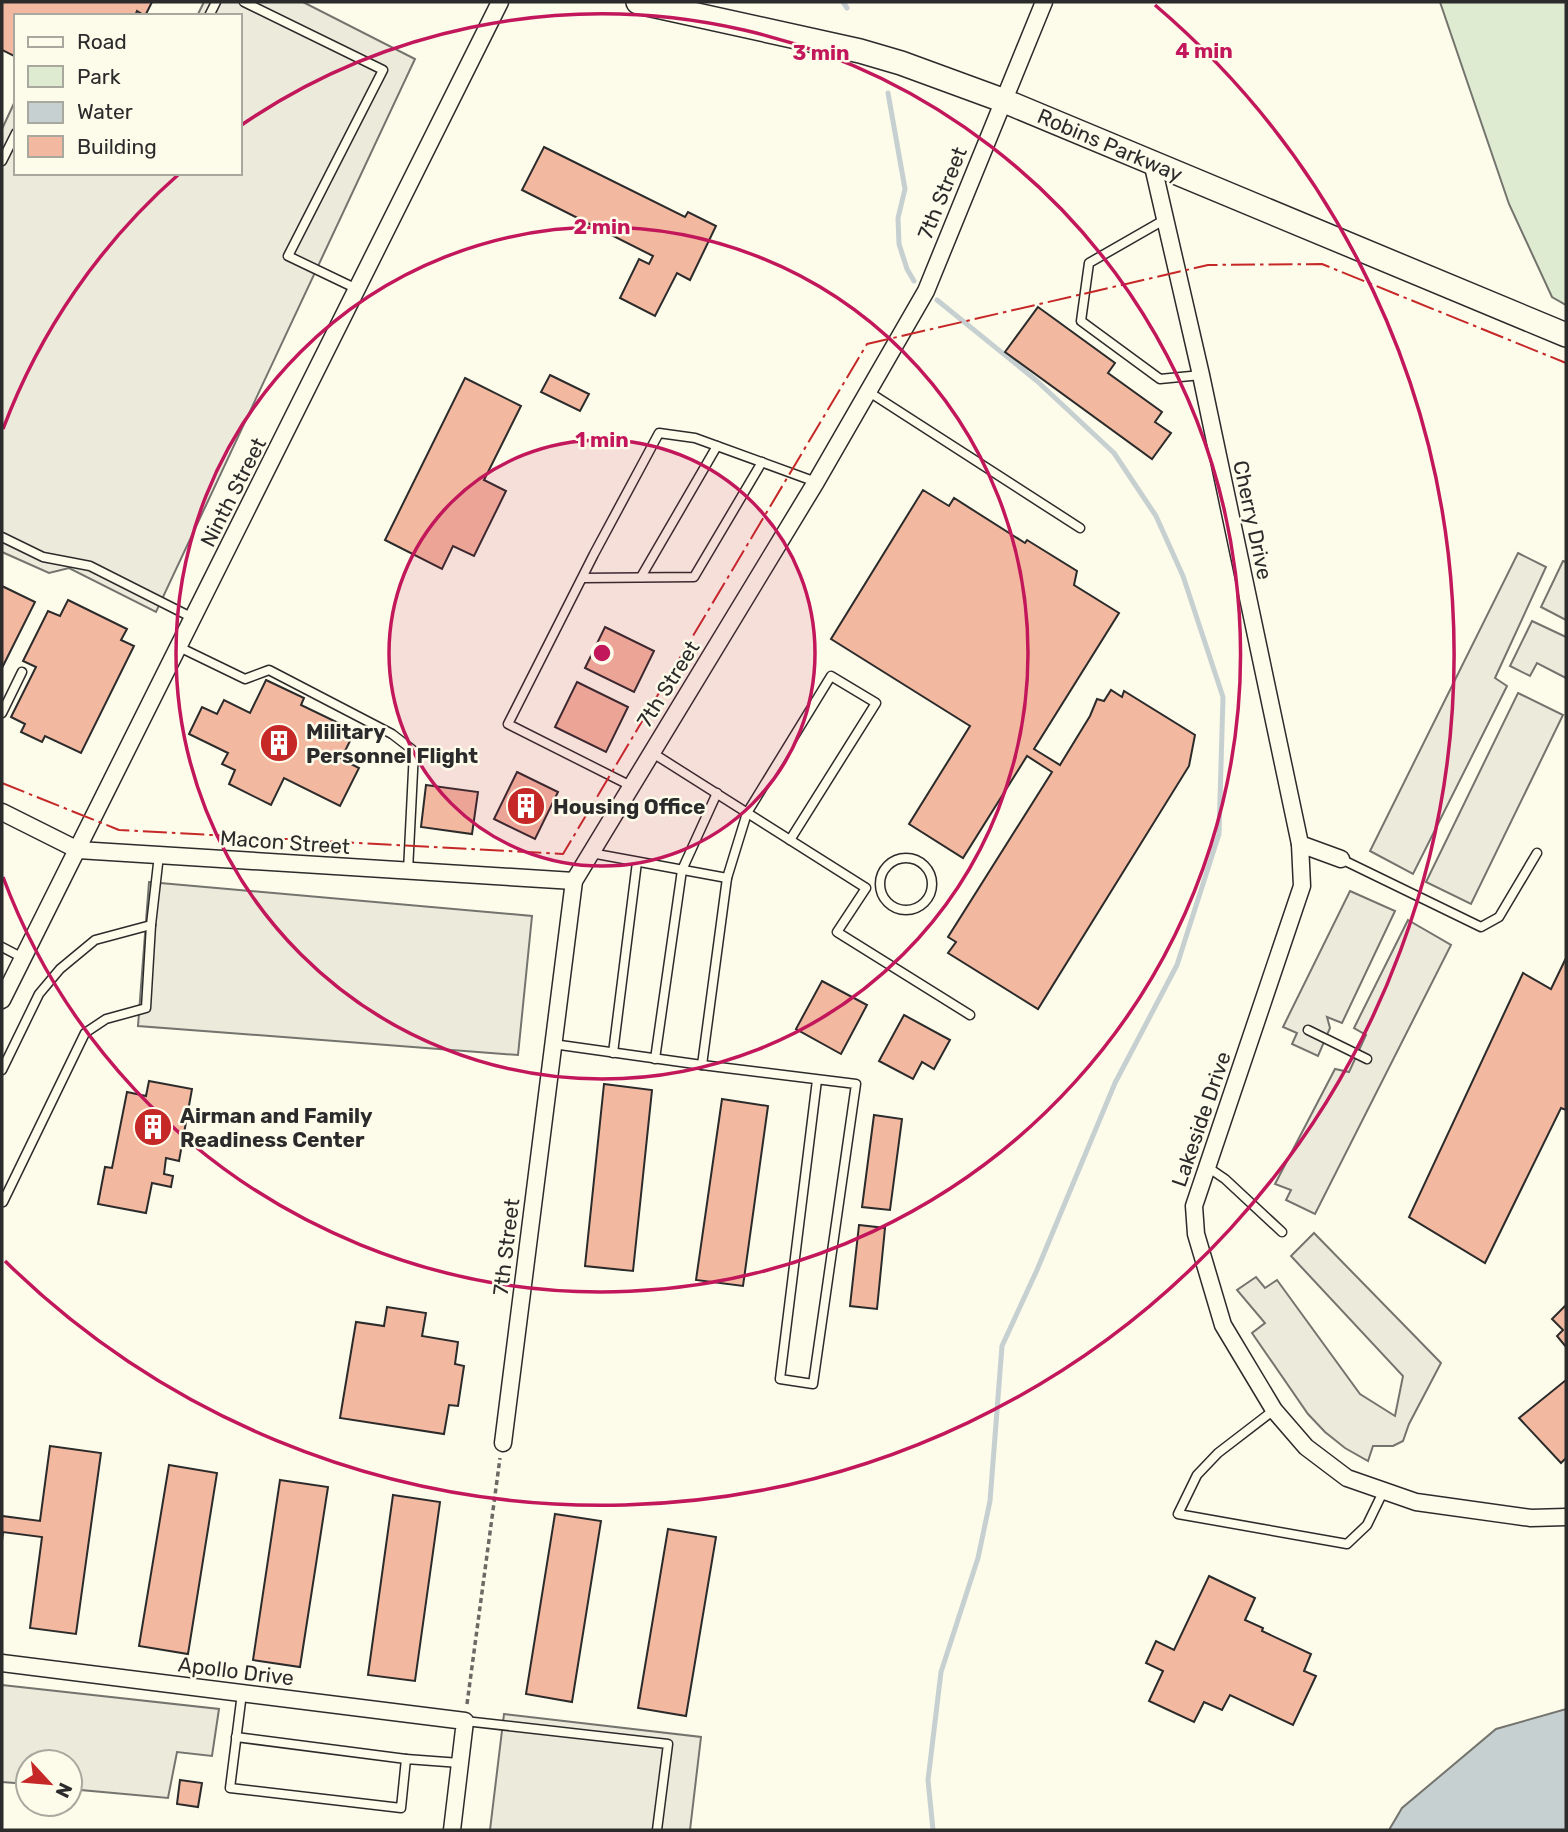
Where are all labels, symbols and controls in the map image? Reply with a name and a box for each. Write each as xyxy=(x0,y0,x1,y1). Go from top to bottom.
legend xyxy=(14,14,242,175)
text: Road xyxy=(77,29,127,54)
text: 4 min xyxy=(1175,38,1233,63)
text: 3 min xyxy=(792,40,850,65)
text: Park xyxy=(77,64,121,89)
text: Water xyxy=(77,99,133,124)
street label: Robins Parkway xyxy=(1034,103,1187,187)
text: Building xyxy=(77,134,157,159)
street label: 7th Street xyxy=(912,143,972,243)
text: 2 min xyxy=(574,214,630,239)
text: 1 min xyxy=(575,427,629,452)
street label: Ninth Street xyxy=(195,433,271,551)
street label: Cherry Drive xyxy=(1228,458,1278,582)
street label: 7th Street xyxy=(632,636,704,732)
centre of rings xyxy=(590,641,614,665)
place label: Military Personnel Flight xyxy=(306,719,478,768)
building icon: Military Personnel Flight xyxy=(258,722,300,764)
building icon: Housing Office xyxy=(505,785,547,827)
place label: Housing Office xyxy=(553,794,706,819)
street label: Macon Street xyxy=(219,825,351,859)
street label: Lakeside Drive xyxy=(1166,1048,1236,1190)
place label: Airman and Family Readiness Center xyxy=(180,1103,373,1152)
building icon: Airman and Family Readiness Center xyxy=(132,1106,174,1148)
street label: 7th Street xyxy=(488,1197,524,1297)
street label: Apollo Drive xyxy=(177,1651,295,1691)
north arrow xyxy=(14,1748,84,1818)
text: N xyxy=(50,1779,77,1801)

